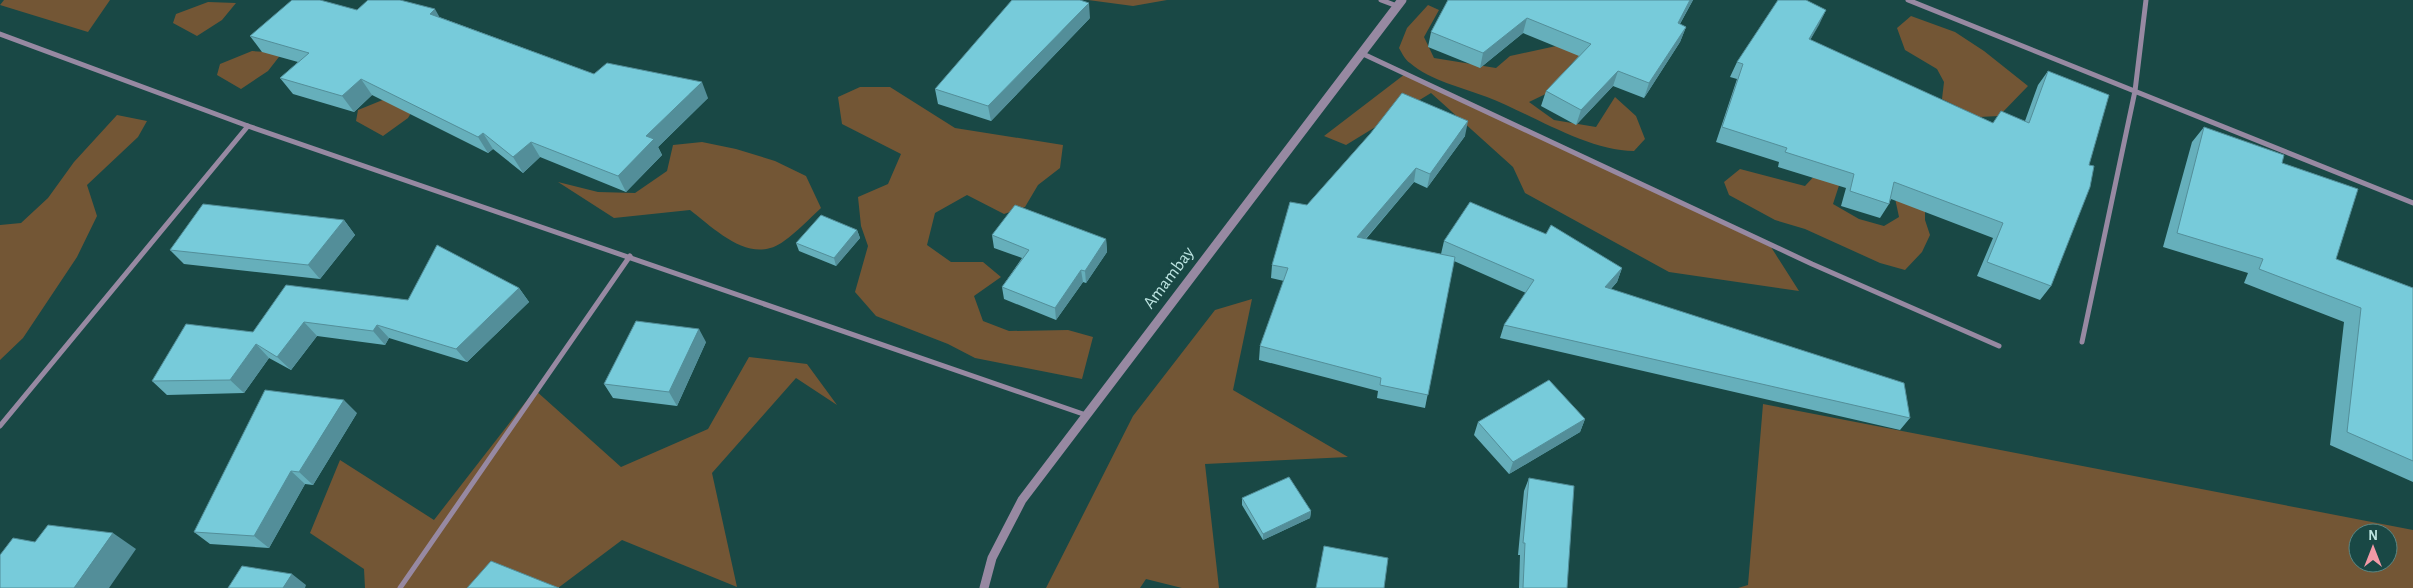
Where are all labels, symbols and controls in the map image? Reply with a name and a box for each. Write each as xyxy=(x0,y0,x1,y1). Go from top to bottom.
street label: Amambay xyxy=(1140,244,1198,312)
north arrow xyxy=(2348,523,2398,573)
text: N xyxy=(2368,529,2378,543)

